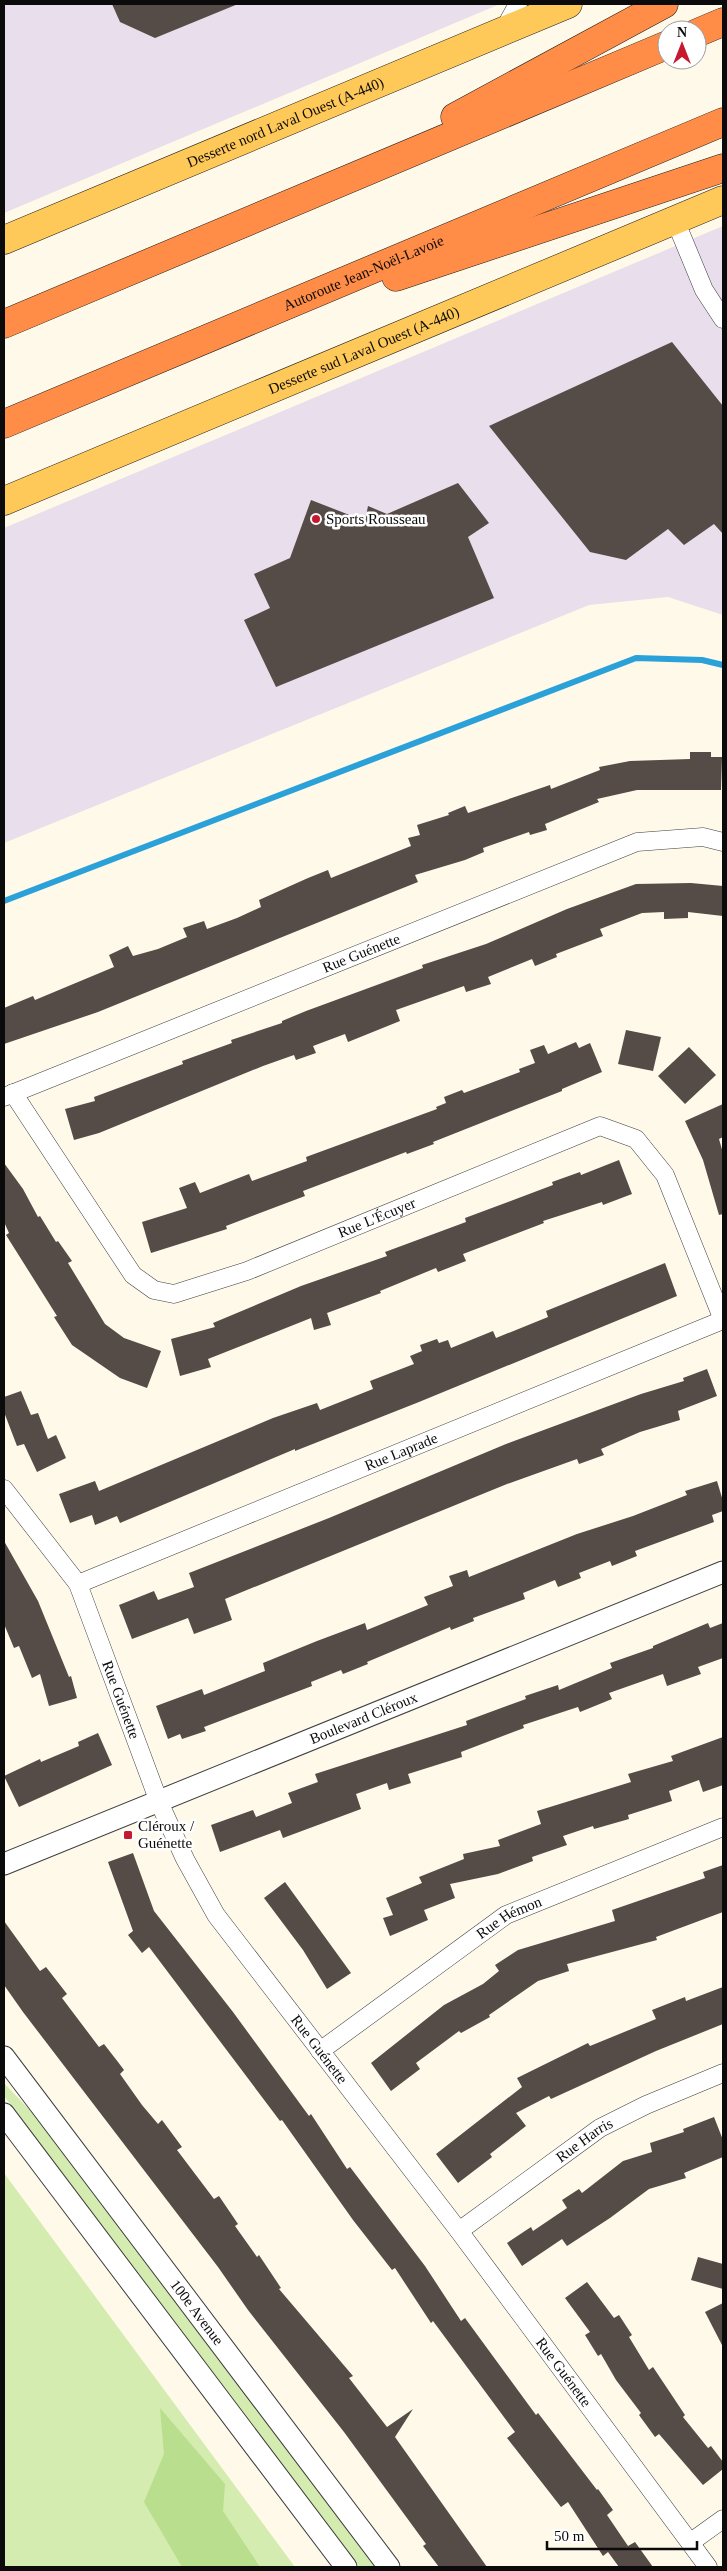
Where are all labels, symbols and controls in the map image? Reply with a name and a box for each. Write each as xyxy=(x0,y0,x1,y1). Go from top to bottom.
north arrow xyxy=(657,20,707,70)
text: N xyxy=(677,25,687,40)
street label: Desserte nord Laval Ouest (A-440) xyxy=(185,74,387,171)
street label: Autoroute Jean-Noël-Lavoie xyxy=(281,232,446,314)
street label: Desserte sud Laval Ouest (A-440) xyxy=(266,303,462,397)
place label: Sports Rousseau xyxy=(326,511,426,527)
marker: Sports Rousseau xyxy=(310,513,322,525)
street label: Rue Guénette xyxy=(320,930,403,976)
street label: Rue L'Écuyer xyxy=(336,1195,418,1241)
street label: Rue Laprade xyxy=(362,1430,440,1474)
street label: Rue Guénette xyxy=(99,1659,143,1741)
street label: Boulevard Cléroux xyxy=(307,1689,420,1747)
place label: Cléroux / Guénette xyxy=(138,1818,195,1851)
marker: Cléroux / Guénette xyxy=(122,1829,134,1841)
street label: Rue Hémon xyxy=(473,1893,544,1942)
street label: Rue Guénette xyxy=(288,2012,351,2087)
street label: Rue Harris xyxy=(553,2115,615,2165)
street label: 100e Avenue xyxy=(167,2277,227,2348)
street label: Rue Guénette xyxy=(533,2334,595,2410)
scale bar xyxy=(547,2518,697,2550)
text: 50 m xyxy=(554,2528,585,2544)

